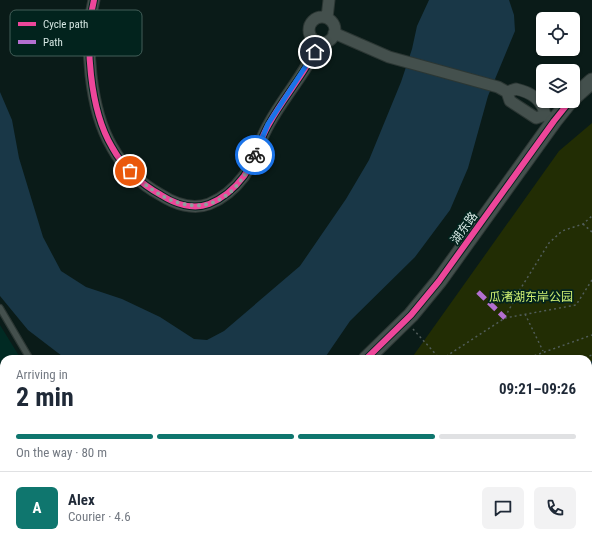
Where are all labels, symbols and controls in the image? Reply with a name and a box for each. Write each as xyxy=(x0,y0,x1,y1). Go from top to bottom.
legend xyxy=(10,10,142,56)
map controls xyxy=(536,12,580,108)
button: locate xyxy=(536,12,580,56)
text: Cycle path xyxy=(43,18,88,31)
pin xyxy=(298,35,332,69)
text: Path xyxy=(43,36,63,49)
icon: home xyxy=(304,41,326,63)
button: layers xyxy=(536,64,580,108)
courier xyxy=(235,135,275,175)
icon: bike xyxy=(244,144,266,166)
pin xyxy=(113,154,147,188)
icon: bag xyxy=(119,160,141,182)
street label: 湖东路 xyxy=(448,209,480,247)
park label: 瓜渚湖东岸公园 xyxy=(489,290,573,304)
text: Arriving in xyxy=(16,367,68,382)
text: 09:21–09:26 xyxy=(499,380,576,398)
text: 2 min xyxy=(16,382,74,412)
text: On the way · 80 m xyxy=(16,445,107,460)
button: chat xyxy=(482,487,524,529)
button: phone xyxy=(534,487,576,529)
text: Alex xyxy=(68,491,95,509)
text: A xyxy=(33,499,41,517)
text: Courier · 4.6 xyxy=(68,509,131,524)

